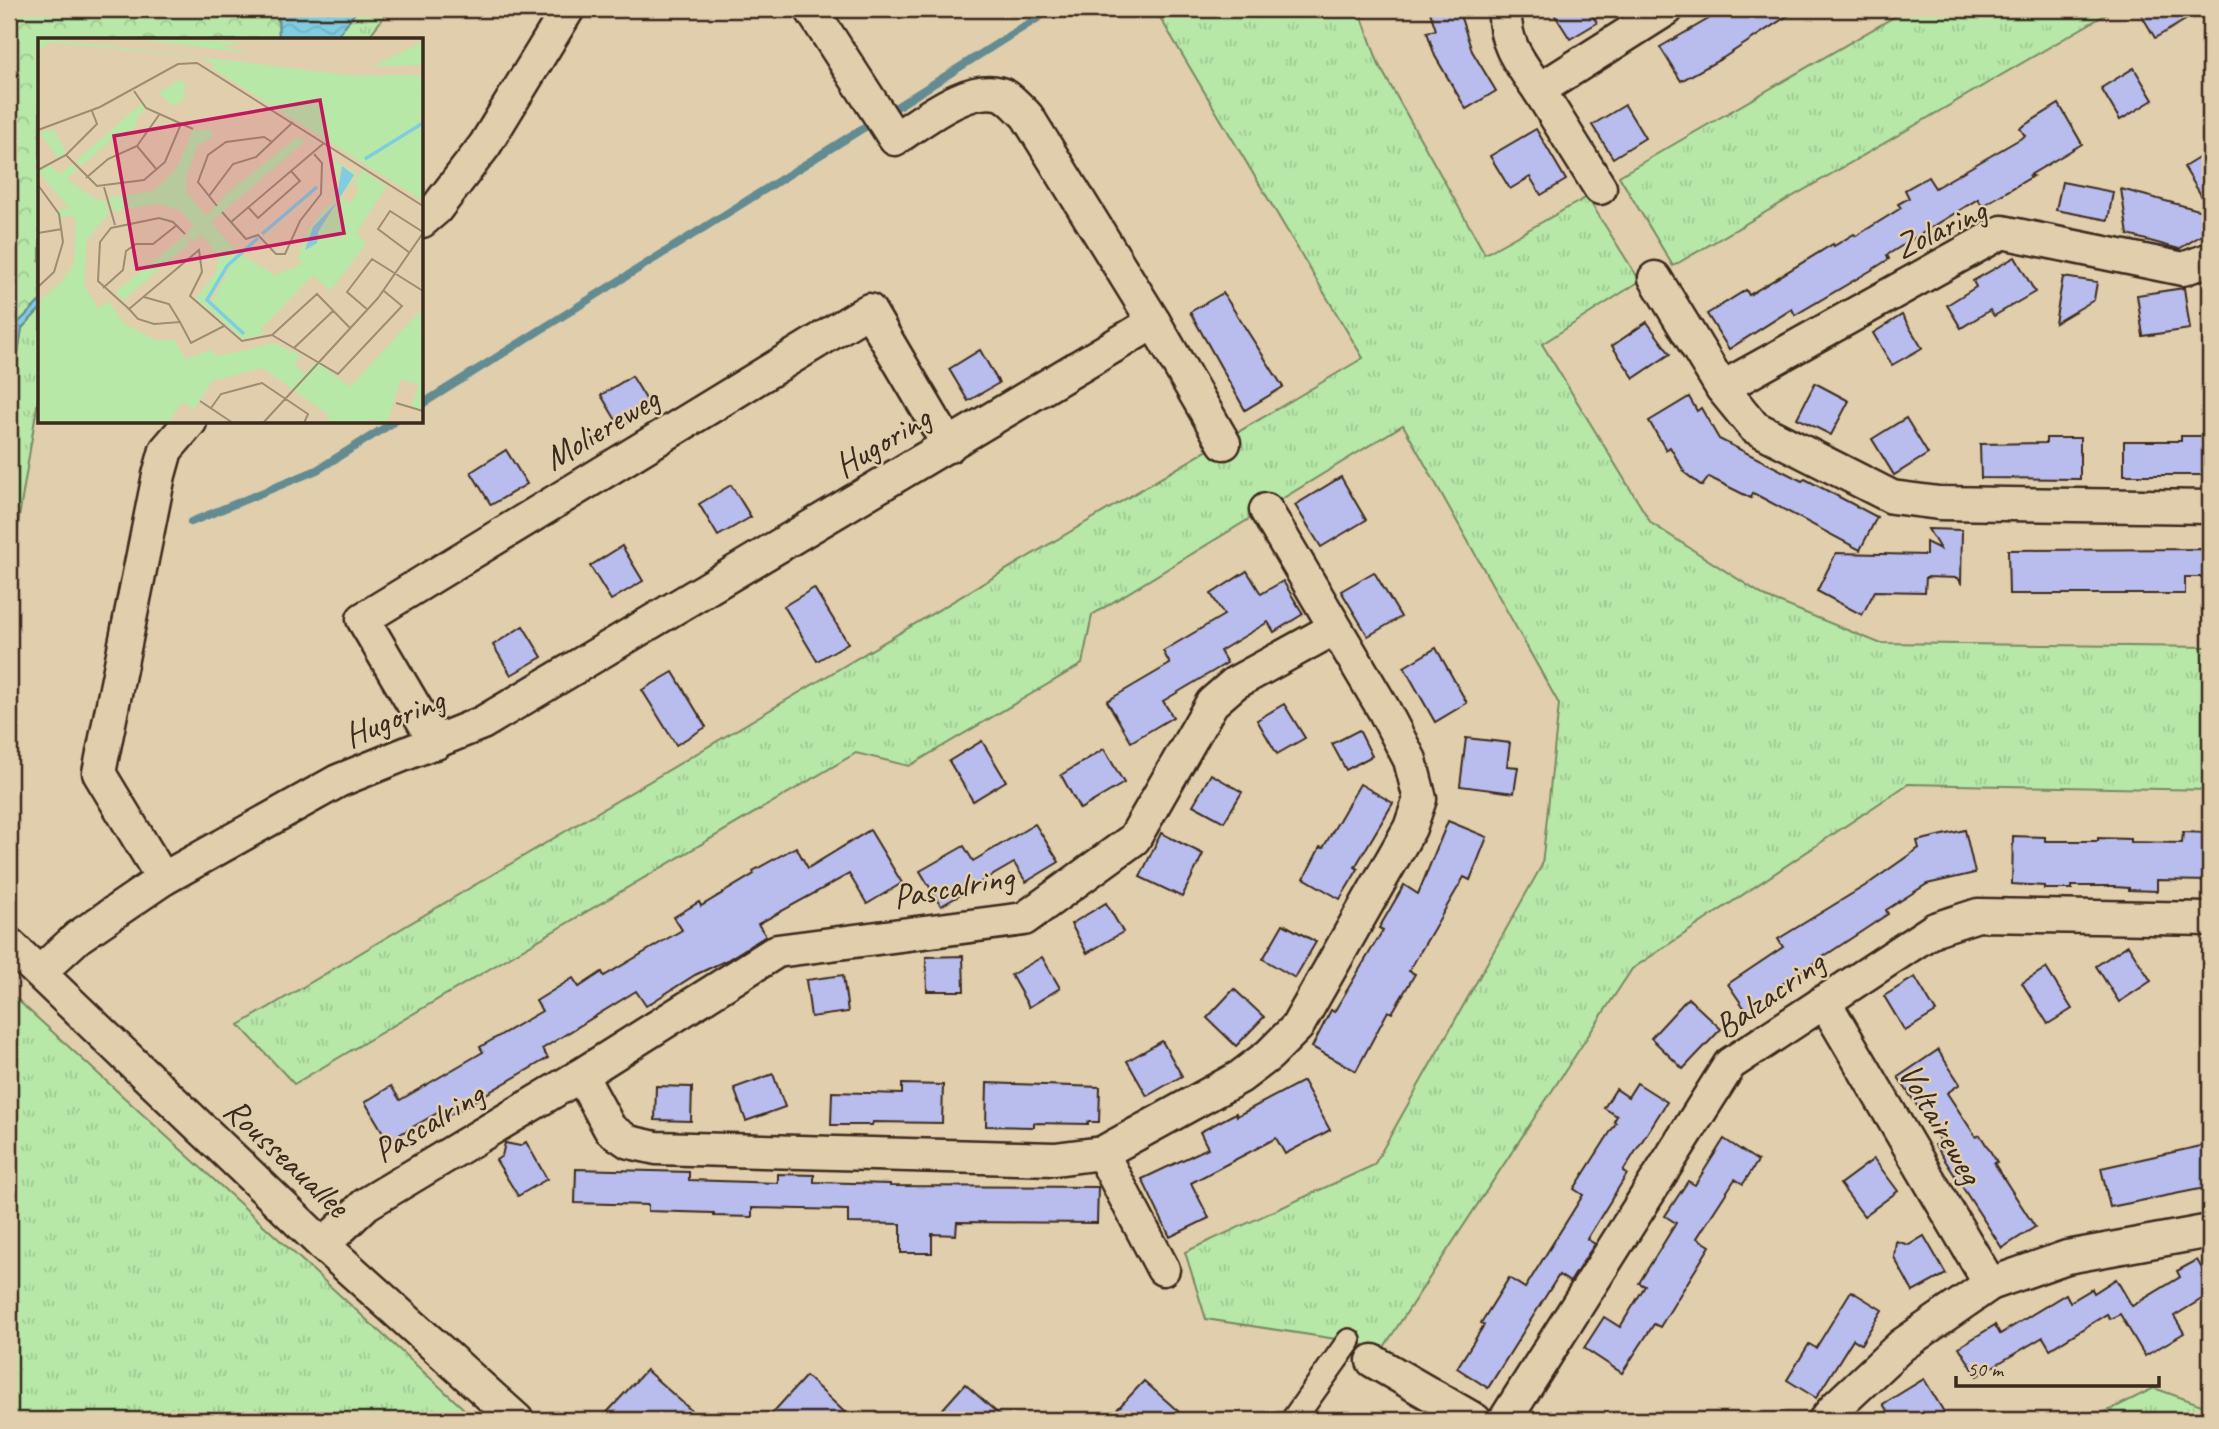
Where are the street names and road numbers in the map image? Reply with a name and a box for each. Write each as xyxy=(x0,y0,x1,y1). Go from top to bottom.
street label: Zolaring xyxy=(1887,187,1995,269)
street label: Moliereweg xyxy=(535,376,669,480)
street label: Hugoring xyxy=(826,394,940,488)
street label: Hugoring xyxy=(337,676,453,758)
street label: Pascalring xyxy=(889,853,1019,919)
street label: Balzacring xyxy=(1705,939,1835,1049)
street label: Voltaireweg xyxy=(1888,1055,1994,1194)
street label: Pascalring xyxy=(365,1070,494,1173)
street label: Rousseauallee xyxy=(214,1088,361,1229)

